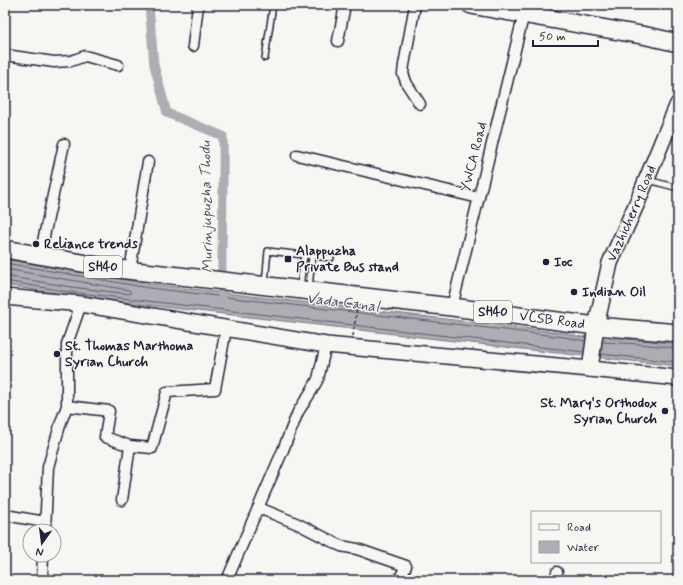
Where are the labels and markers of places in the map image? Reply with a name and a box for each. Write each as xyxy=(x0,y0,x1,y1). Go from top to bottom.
place label: Reliance trends xyxy=(44,235,138,253)
marker: Reliance trends xyxy=(31,239,41,249)
place label: Alappuzha Private Bus stand xyxy=(296,242,399,276)
place label: Ioc xyxy=(554,253,573,271)
marker: Alappuzha Private Bus stand xyxy=(283,254,293,264)
marker: Ioc xyxy=(541,257,551,267)
place label: Indian Oil xyxy=(582,283,646,301)
marker: Indian Oil xyxy=(569,287,579,297)
place label: St. Thomas Marthoma Syrian Church xyxy=(65,337,194,371)
marker: St. Thomas Marthoma Syrian Church xyxy=(52,349,62,359)
place label: St. Mary's Orthodox Syrian Church xyxy=(540,394,657,428)
marker: St. Mary's Orthodox Syrian Church xyxy=(660,406,670,416)

